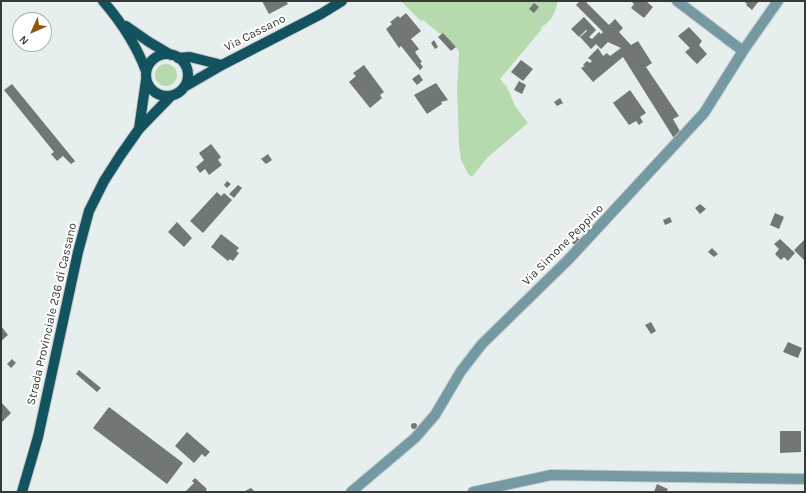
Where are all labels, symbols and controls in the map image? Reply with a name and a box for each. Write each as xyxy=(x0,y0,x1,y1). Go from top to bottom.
street label: Via Cassano xyxy=(222,11,288,55)
north arrow xyxy=(12,12,52,52)
text: N xyxy=(16,33,31,48)
street label: Via Simone Peppino xyxy=(519,201,607,289)
street label: Strada Provinciale 236 di Cassano xyxy=(24,221,80,407)

